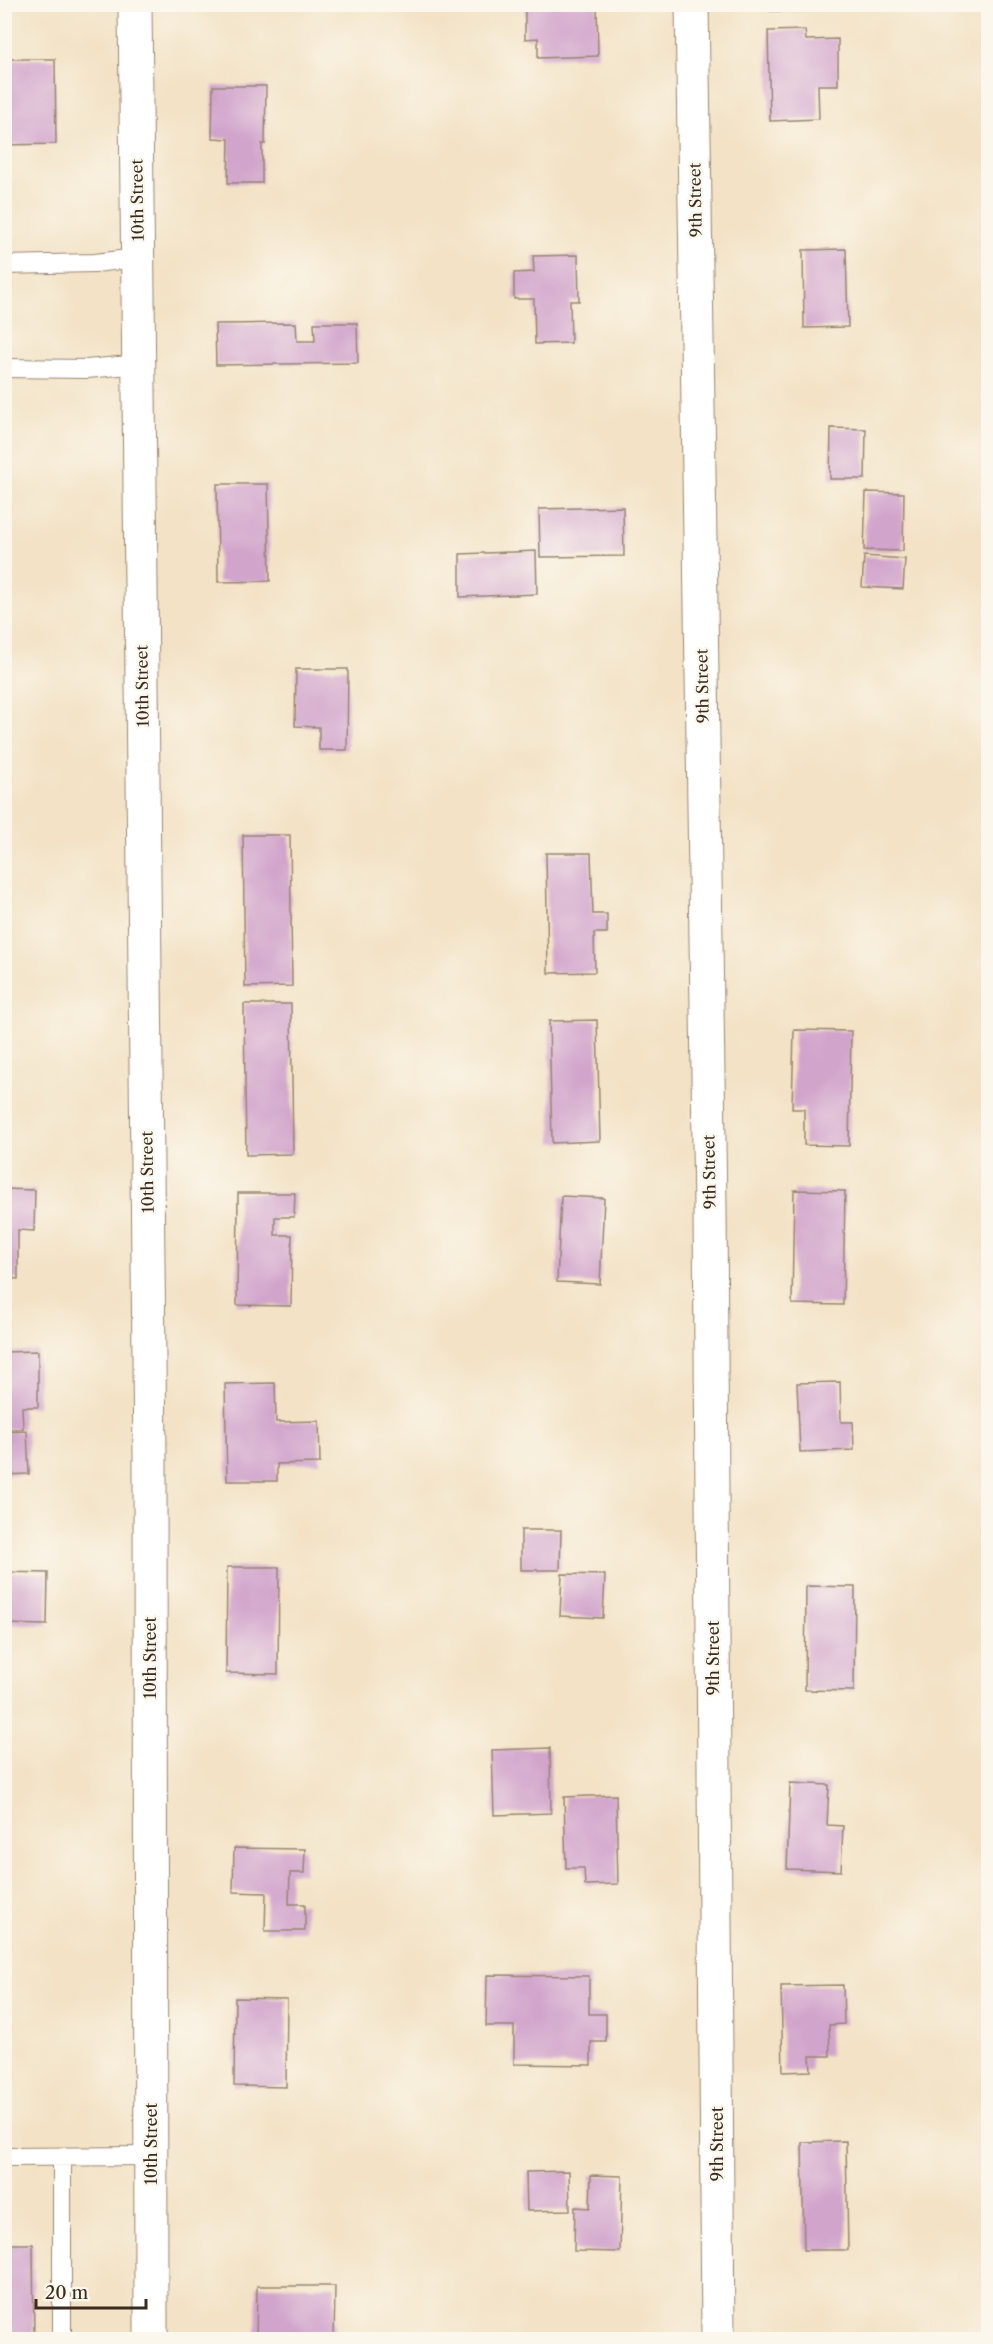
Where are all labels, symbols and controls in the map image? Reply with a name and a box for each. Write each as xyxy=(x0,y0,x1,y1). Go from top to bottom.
street label: 10th Street xyxy=(126,158,148,241)
street label: 9th Street xyxy=(684,162,706,237)
street label: 10th Street xyxy=(131,644,153,727)
street label: 9th Street xyxy=(691,648,713,723)
street label: 10th Street xyxy=(136,1130,158,1213)
street label: 9th Street xyxy=(698,1134,720,1209)
street label: 10th Street xyxy=(140,1617,160,1699)
street label: 9th Street xyxy=(703,1620,723,1695)
street label: 10th Street xyxy=(141,2103,161,2185)
street label: 9th Street xyxy=(707,2106,727,2181)
scale bar xyxy=(36,2272,146,2310)
text: 20 m xyxy=(45,2282,89,2304)

